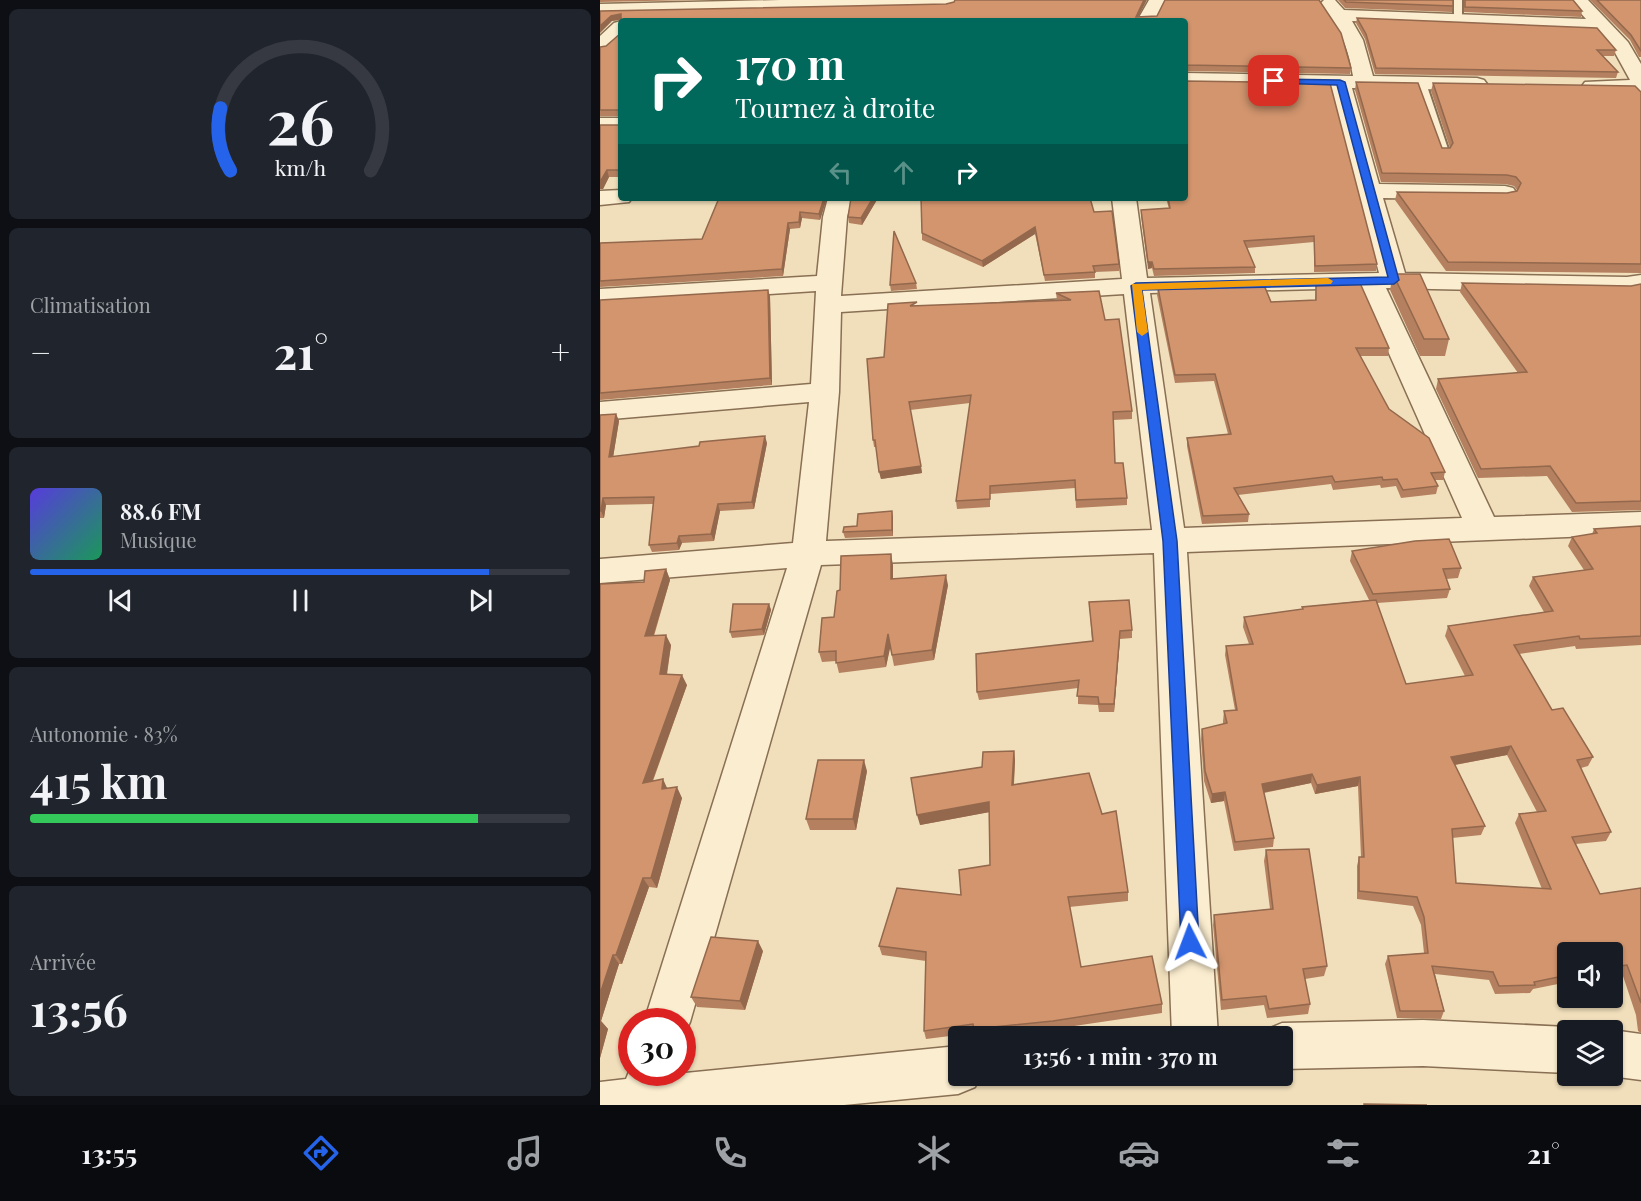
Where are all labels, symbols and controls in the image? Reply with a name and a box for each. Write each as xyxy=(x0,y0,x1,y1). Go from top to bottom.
text: 170 m xyxy=(735,35,845,91)
icon: right xyxy=(636,42,714,120)
pin xyxy=(1248,55,1299,106)
icon: arrive xyxy=(1257,64,1290,97)
text: 26 xyxy=(266,77,334,161)
text: Tournez à droite xyxy=(735,89,935,125)
text: km/h xyxy=(274,153,326,181)
icon: left xyxy=(824,156,857,189)
icon: ahead xyxy=(887,156,920,189)
icon: right xyxy=(950,156,983,189)
text: Climatisation xyxy=(30,291,151,318)
text: 21° xyxy=(274,321,328,381)
text: − xyxy=(30,329,51,373)
text: + xyxy=(551,329,570,373)
text: 88.6 FM xyxy=(120,496,202,526)
text: Musique xyxy=(120,526,197,553)
icon: previous xyxy=(104,584,137,617)
icon: pause xyxy=(284,584,317,617)
icon: next xyxy=(464,584,497,617)
text: Autonomie · 83% xyxy=(30,720,178,747)
text: 415 km xyxy=(30,750,167,810)
position arrow xyxy=(1158,910,1222,974)
map controls xyxy=(1557,942,1623,1086)
button: sound xyxy=(1557,942,1623,1008)
text: Arrivée xyxy=(30,948,96,975)
text: 13:56 xyxy=(30,978,128,1038)
speed limit sign: 30 xyxy=(618,1008,696,1086)
button: layers xyxy=(1557,1020,1623,1086)
text: 13:56 · 1 min · 370 m xyxy=(1023,1041,1218,1071)
icon: directions xyxy=(300,1132,342,1174)
icon: music xyxy=(504,1132,546,1174)
icon: phone xyxy=(709,1132,751,1174)
icon: climate xyxy=(913,1132,955,1174)
icon: car xyxy=(1118,1132,1160,1174)
icon: filters xyxy=(1322,1132,1364,1174)
text: 13:55 xyxy=(81,1135,137,1171)
text: 21° xyxy=(1527,1135,1560,1171)

